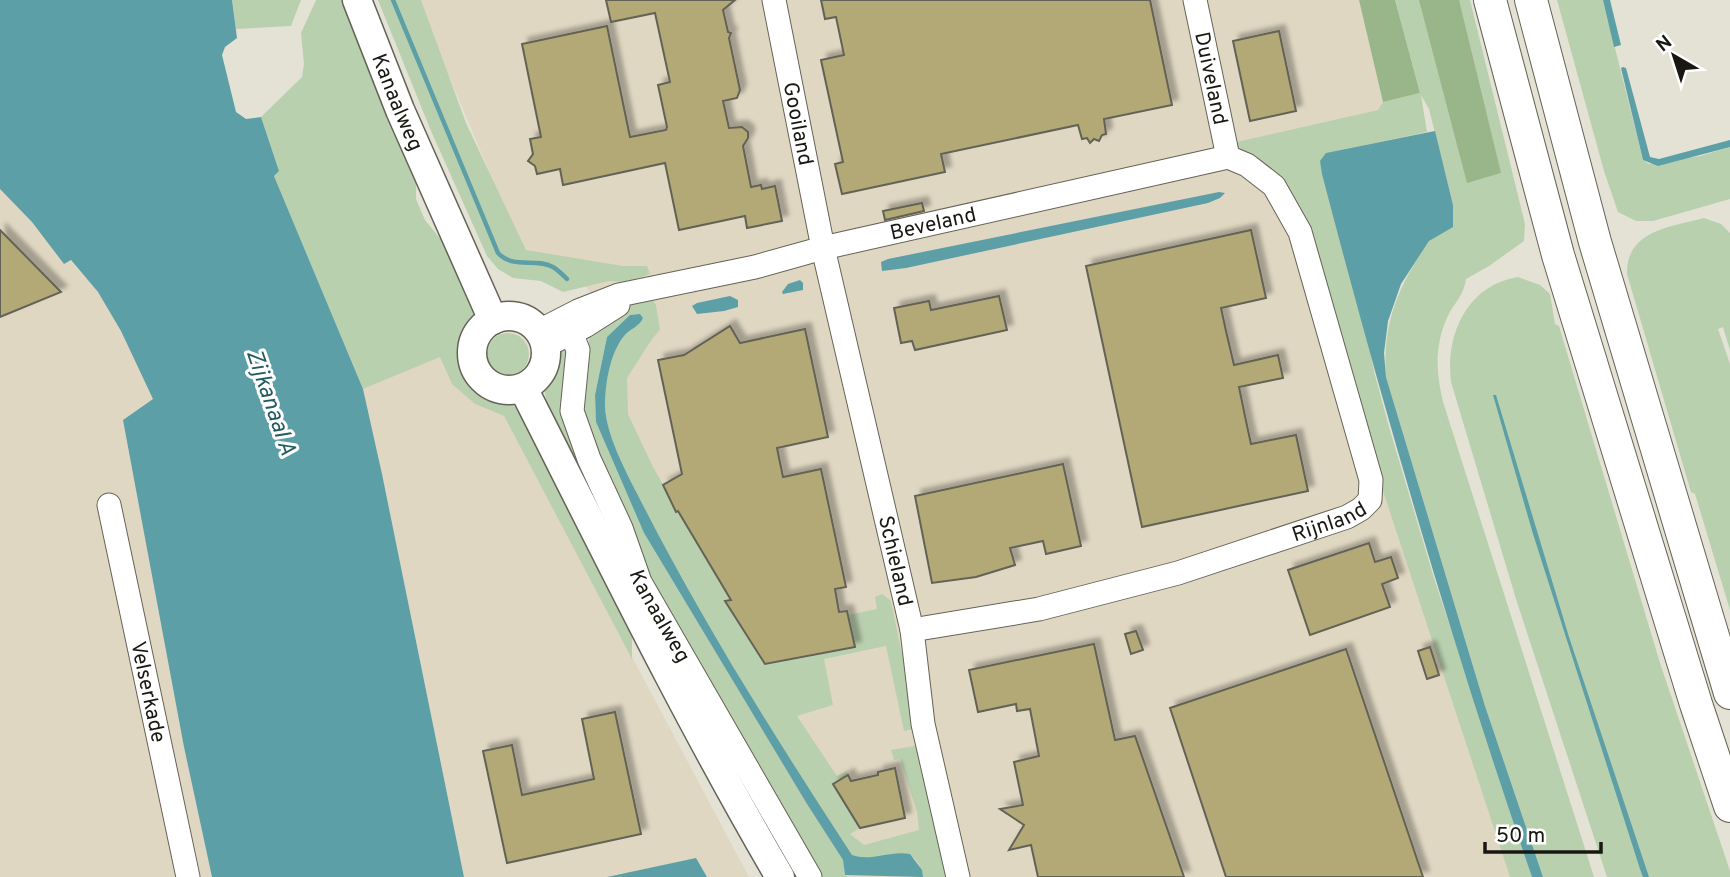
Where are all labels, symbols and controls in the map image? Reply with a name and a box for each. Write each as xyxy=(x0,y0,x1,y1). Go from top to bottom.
north arrow xyxy=(1639,21,1709,91)
street label: Duiveland xyxy=(1187,30,1233,127)
text: N xyxy=(1652,31,1677,58)
street label: Kanaalweg xyxy=(364,50,429,156)
street label: Gooiland xyxy=(776,80,818,168)
street label: Beveland xyxy=(888,202,979,248)
water label: Zijkanaal A xyxy=(238,346,301,460)
street label: Rijnland xyxy=(1289,496,1372,549)
street label: Schieland xyxy=(871,513,918,609)
street label: Kanaalweg xyxy=(622,566,696,668)
street label: Velserkade xyxy=(123,639,171,745)
scale bar xyxy=(1485,810,1600,854)
text: 50 m xyxy=(1496,823,1545,850)

